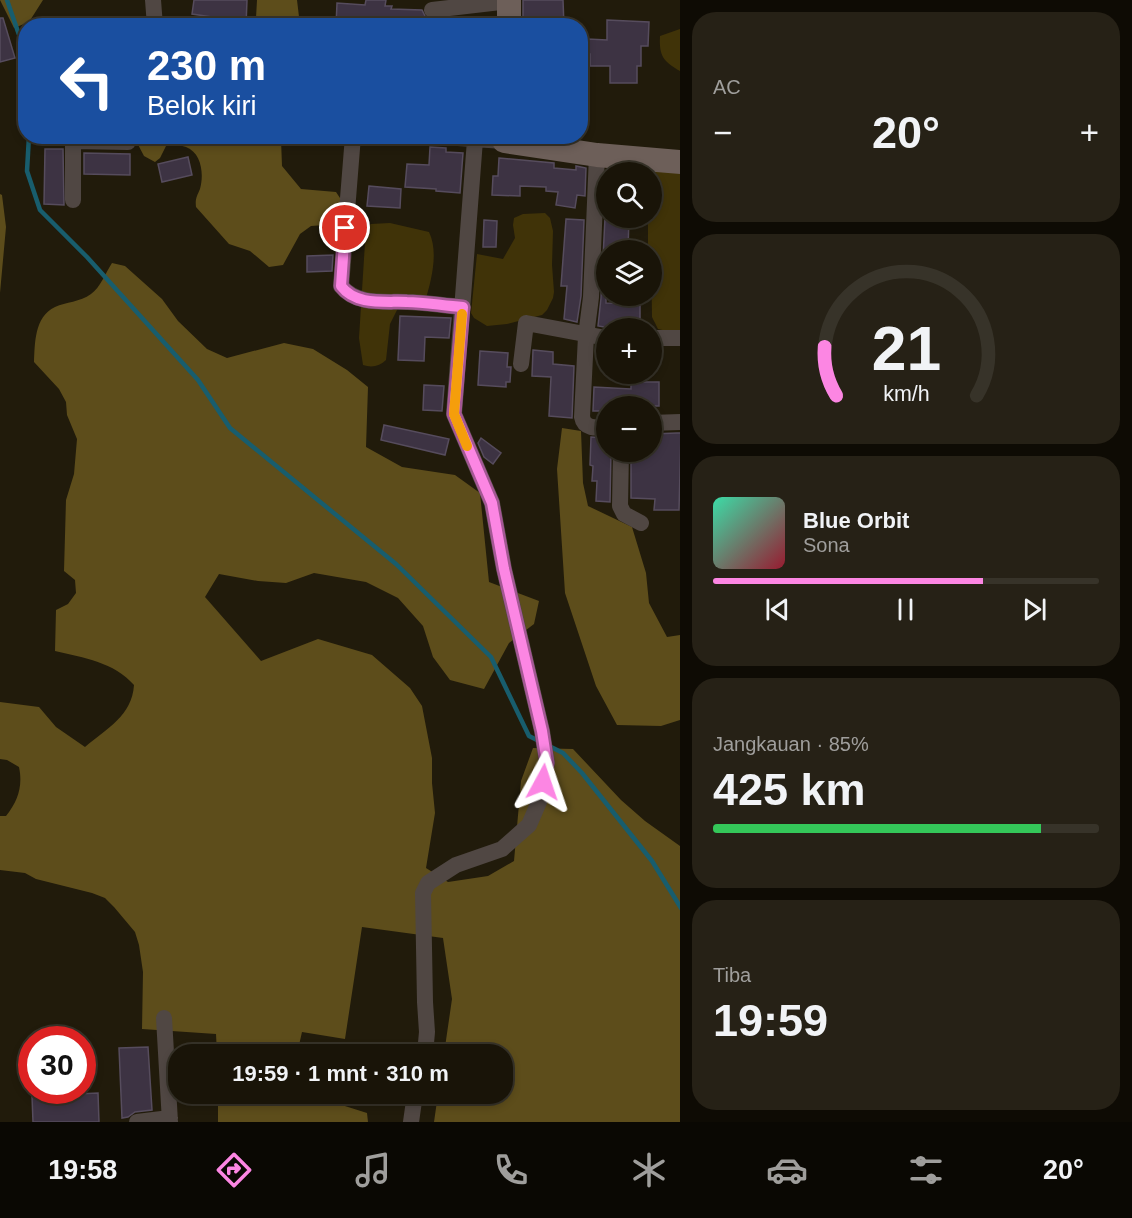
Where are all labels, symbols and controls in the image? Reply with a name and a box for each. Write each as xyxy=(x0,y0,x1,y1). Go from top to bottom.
icon: left xyxy=(48,42,126,120)
text: 230 m xyxy=(147,42,266,89)
text: AC xyxy=(713,76,741,98)
text: Belok kiri xyxy=(147,91,257,121)
text: 20° xyxy=(872,107,940,158)
text: − xyxy=(713,114,732,151)
text: + xyxy=(1080,114,1099,151)
map controls xyxy=(596,162,662,462)
button: search xyxy=(596,162,662,228)
pin xyxy=(319,202,370,253)
icon: arrive xyxy=(328,211,361,244)
button: layers xyxy=(596,240,662,306)
text: 21 xyxy=(871,314,941,383)
button: + xyxy=(596,318,662,384)
text: km/h xyxy=(883,382,929,406)
button: − xyxy=(596,396,662,462)
text: Blue Orbit xyxy=(803,508,909,533)
text: Sona xyxy=(803,534,850,556)
icon: previous xyxy=(761,593,794,626)
icon: pause xyxy=(889,593,922,626)
icon: next xyxy=(1018,593,1051,626)
text: Jangkauan · 85% xyxy=(713,733,869,755)
position arrow xyxy=(511,750,575,814)
text: 425 km xyxy=(713,764,866,815)
text: Tiba xyxy=(713,964,751,986)
text: 19:59 xyxy=(713,995,828,1046)
speed limit sign: 30 xyxy=(18,1026,96,1104)
text: 19:59 · 1 mnt · 310 m xyxy=(232,1061,449,1086)
icon: directions xyxy=(213,1149,255,1191)
icon: music xyxy=(352,1149,394,1191)
icon: phone xyxy=(490,1149,532,1191)
icon: climate xyxy=(628,1149,670,1191)
icon: car xyxy=(766,1149,808,1191)
icon: filters xyxy=(905,1149,947,1191)
text: 19:58 xyxy=(48,1155,117,1185)
text: 20° xyxy=(1043,1155,1084,1185)

